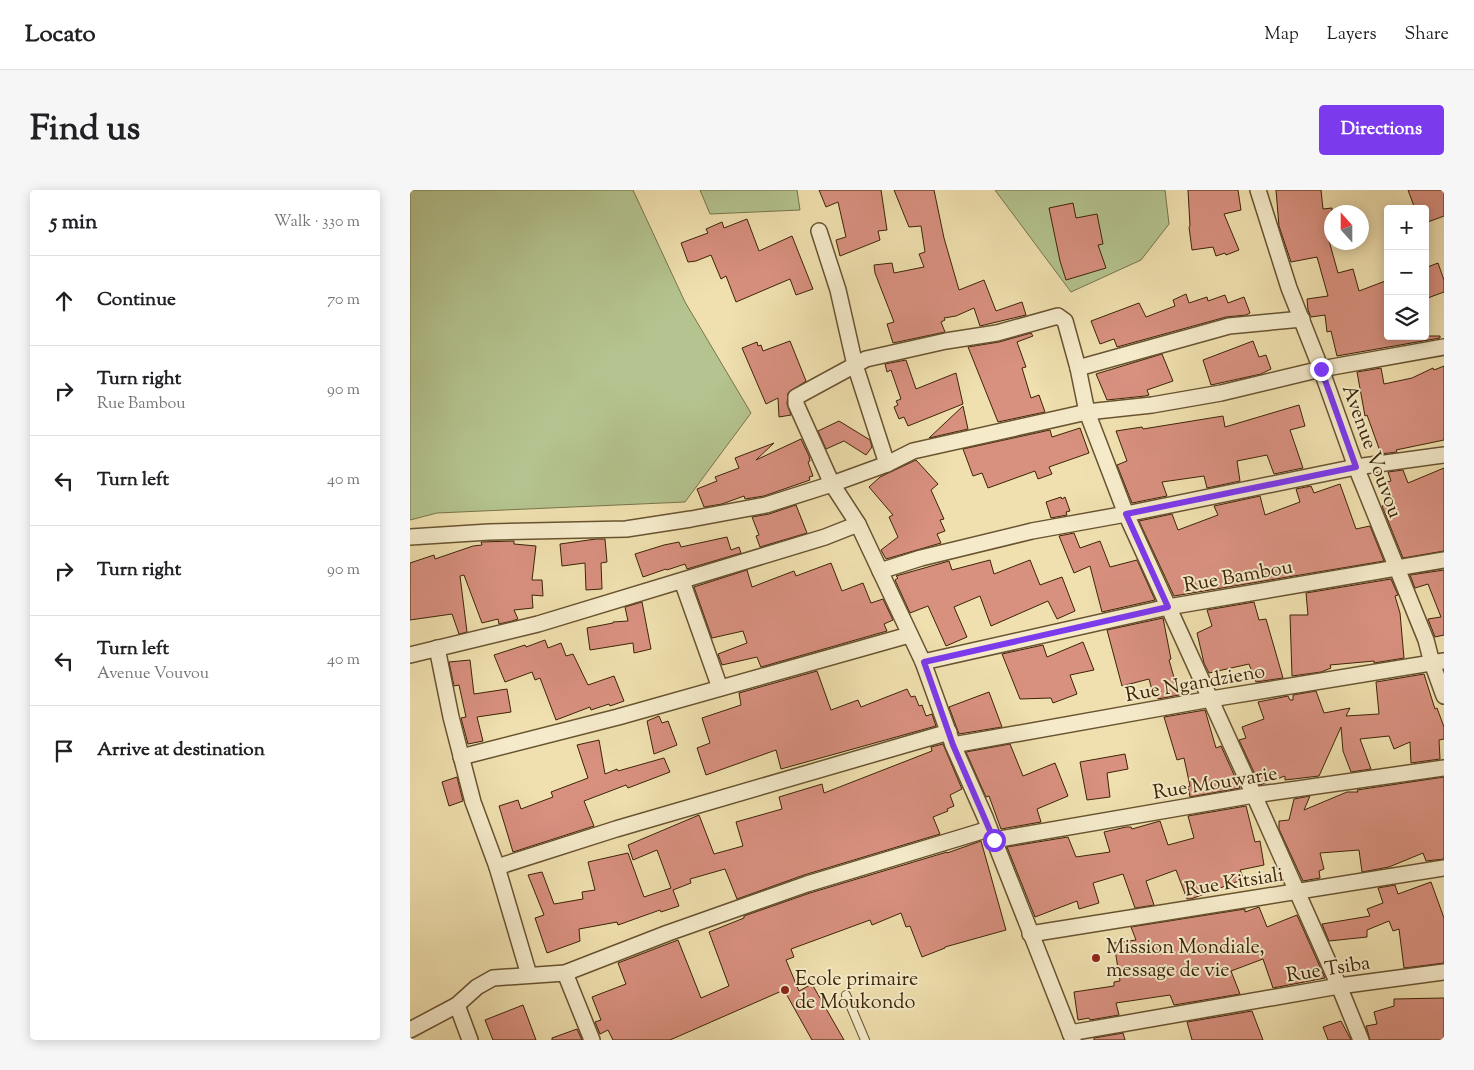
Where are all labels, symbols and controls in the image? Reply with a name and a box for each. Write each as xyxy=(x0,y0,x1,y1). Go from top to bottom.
text: Locato xyxy=(25,18,96,52)
text: Map xyxy=(1264,22,1299,48)
text: Layers xyxy=(1327,22,1377,48)
text: Share xyxy=(1405,22,1449,48)
text: Find us xyxy=(30,105,140,156)
button: Directions xyxy=(1319,105,1444,155)
north arrow xyxy=(1324,205,1369,250)
map controls xyxy=(1384,205,1429,340)
button: + xyxy=(1384,205,1429,250)
text: 5 min xyxy=(50,208,97,238)
text: Walk · 330 m xyxy=(274,211,360,234)
button: − xyxy=(1384,250,1429,295)
icon: ahead xyxy=(50,287,78,315)
text: Continue xyxy=(97,287,176,314)
text: 70 m xyxy=(327,289,360,312)
button: layers xyxy=(1384,295,1429,340)
route end xyxy=(1310,358,1333,381)
text: Turn right xyxy=(97,366,181,393)
icon: right xyxy=(50,377,78,405)
text: 90 m xyxy=(327,379,360,402)
street label: Avenue Vouvou xyxy=(1333,381,1408,523)
text: Rue Bambou xyxy=(97,393,185,416)
icon: left xyxy=(50,467,78,495)
text: Turn left xyxy=(97,467,169,494)
text: 40 m xyxy=(327,469,360,492)
street label: Rue Bambou xyxy=(1182,554,1296,601)
icon: right xyxy=(50,557,78,585)
text: Turn right xyxy=(97,557,181,584)
text: 90 m xyxy=(327,559,360,582)
text: Turn left xyxy=(97,636,169,663)
icon: left xyxy=(50,647,78,675)
text: 40 m xyxy=(327,649,360,672)
street label: Rue Ngandzieno xyxy=(1123,658,1268,711)
text: Avenue Vouvou xyxy=(97,663,209,686)
icon: arrive xyxy=(50,737,78,765)
text: Arrive at destination xyxy=(97,737,265,764)
street label: Rue Mouwarie xyxy=(1151,760,1280,809)
route start xyxy=(983,829,1006,852)
street label: Rue Kitsiali xyxy=(1183,861,1286,906)
place label: Mission Mondiale, message de vie xyxy=(1106,934,1264,986)
street label: Rue Tsiba xyxy=(1284,950,1372,991)
marker: Mission Mondiale, message de vie xyxy=(1090,952,1102,964)
place label: Ecole primaire de Moukondo xyxy=(795,966,918,1018)
marker: Ecole primaire de Moukondo xyxy=(779,984,791,996)

